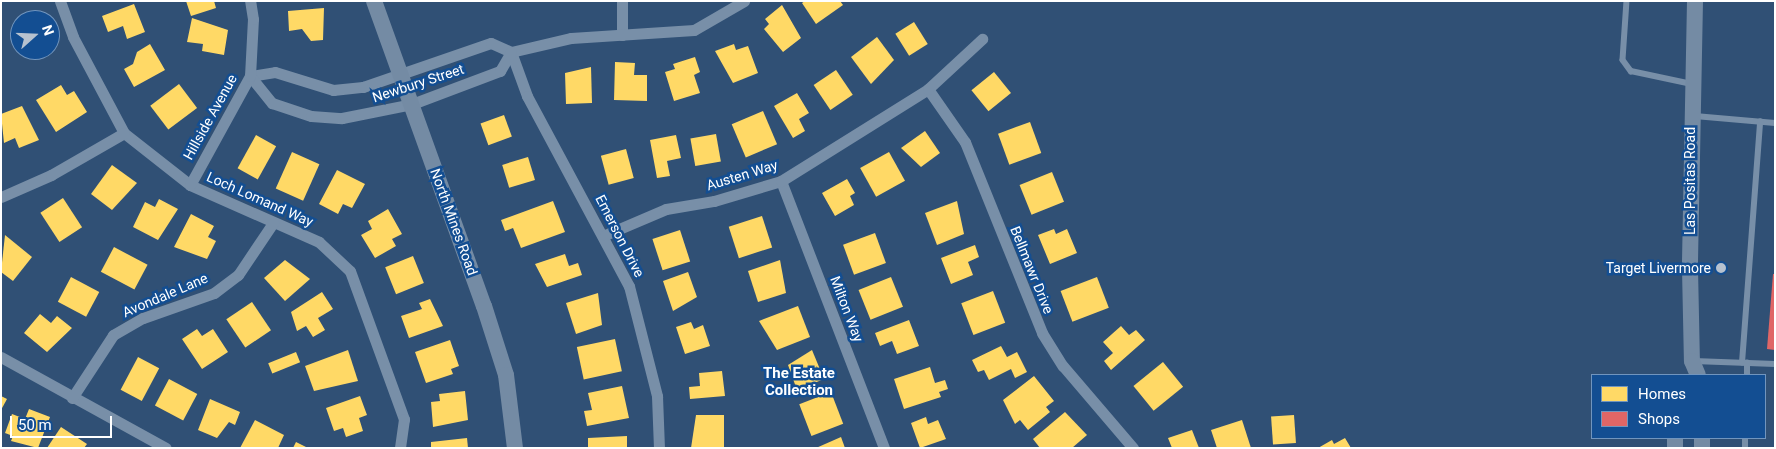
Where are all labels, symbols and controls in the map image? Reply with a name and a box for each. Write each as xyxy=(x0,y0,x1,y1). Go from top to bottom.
north arrow xyxy=(10,10,60,60)
text: N xyxy=(39,23,57,38)
street label: Newbury Street xyxy=(370,60,466,106)
street label: Hillside Avenue xyxy=(180,71,240,163)
street label: Las Positas Road xyxy=(1682,127,1698,235)
street label: Austen Way xyxy=(704,156,780,194)
street label: North Mines Road xyxy=(427,166,481,278)
street label: Loch Lomand Way xyxy=(204,168,316,230)
street label: Emerson Drive xyxy=(592,192,648,280)
street label: Bellmawr Drive xyxy=(1007,224,1057,316)
place label: Target Livermore xyxy=(1606,260,1711,276)
marker: Target Livermore xyxy=(1715,262,1727,274)
street label: Avondale Lane xyxy=(120,269,210,321)
street label: Milton Way xyxy=(827,274,867,344)
district label: The Estate Collection xyxy=(763,364,835,399)
legend xyxy=(1591,374,1766,439)
text: Homes xyxy=(1638,385,1686,403)
scale bar xyxy=(12,406,115,438)
text: Shops xyxy=(1638,410,1680,428)
text: 50 m xyxy=(18,416,52,434)

